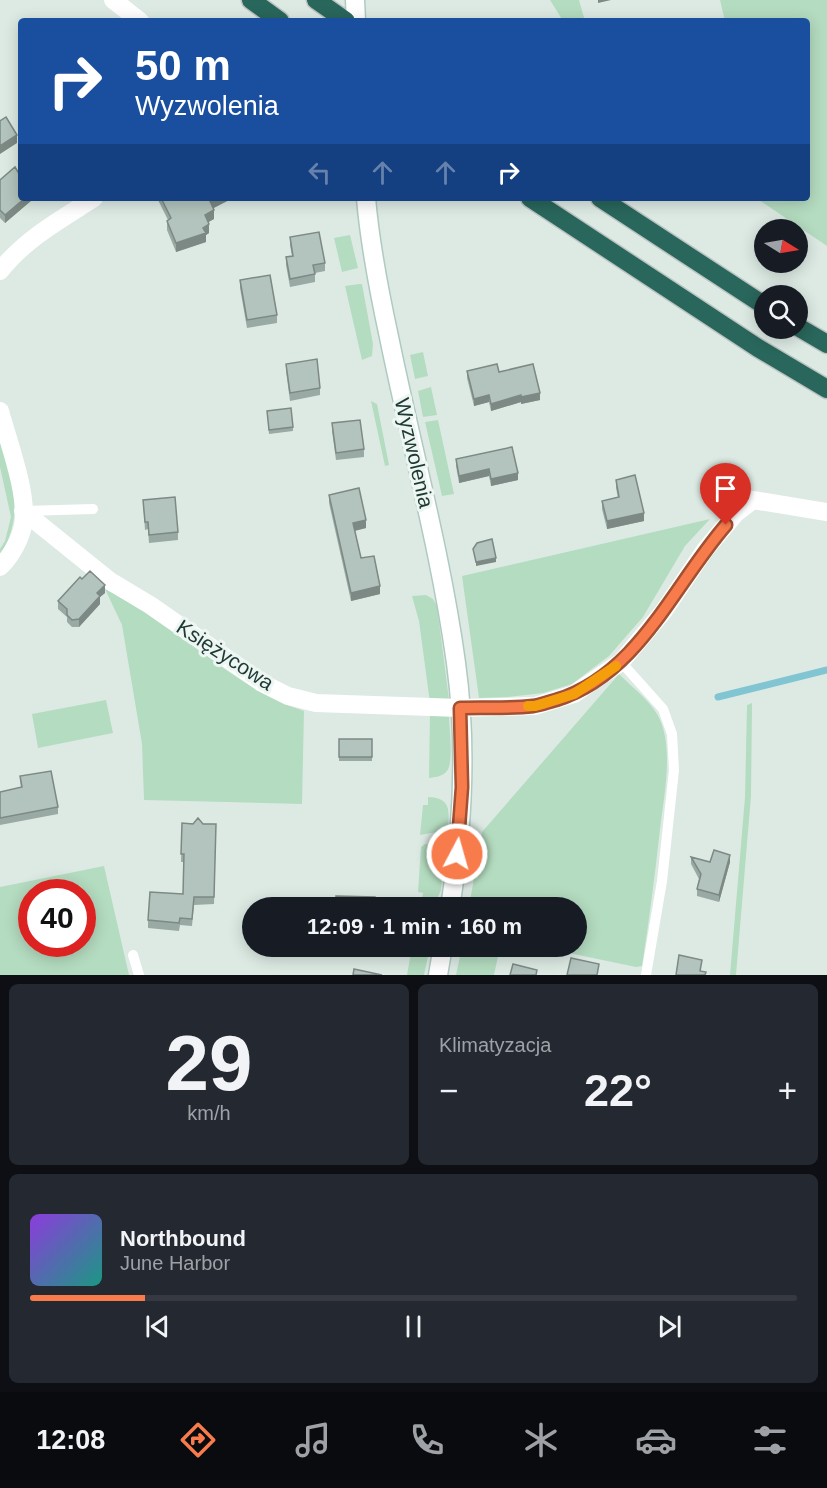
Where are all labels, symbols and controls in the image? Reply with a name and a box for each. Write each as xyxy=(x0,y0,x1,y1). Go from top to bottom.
icon: right xyxy=(36,42,114,120)
text: 50 m xyxy=(135,42,231,89)
text: Wyzwolenia xyxy=(135,91,279,121)
icon: left xyxy=(303,156,336,189)
icon: ahead xyxy=(366,156,399,189)
icon: ahead xyxy=(429,156,462,189)
icon: right xyxy=(492,156,525,189)
north arrow xyxy=(754,219,808,273)
map controls xyxy=(754,219,808,339)
button: search xyxy=(754,285,808,339)
street label: Wyzwolenia xyxy=(391,396,438,510)
pin xyxy=(700,463,751,525)
icon: arrive xyxy=(709,472,742,505)
street label: Księżycowa xyxy=(173,615,278,695)
position arrow xyxy=(425,822,489,886)
speed limit sign: 40 xyxy=(18,879,96,957)
text: 12:09 · 1 min · 160 m xyxy=(307,914,522,939)
text: 29 xyxy=(166,1019,252,1107)
text: Klimatyzacja xyxy=(439,1034,551,1056)
text: 22° xyxy=(584,1065,652,1116)
text: − xyxy=(439,1072,458,1109)
text: + xyxy=(778,1072,797,1109)
text: km/h xyxy=(187,1102,231,1124)
text: Northbound xyxy=(120,1226,246,1251)
text: June Harbor xyxy=(120,1252,230,1274)
icon: previous xyxy=(141,1310,174,1343)
icon: pause xyxy=(397,1310,430,1343)
icon: next xyxy=(653,1310,686,1343)
icon: directions xyxy=(177,1419,219,1461)
icon: music xyxy=(292,1419,334,1461)
icon: phone xyxy=(406,1419,448,1461)
icon: climate xyxy=(520,1419,562,1461)
icon: car xyxy=(635,1419,677,1461)
icon: filters xyxy=(749,1419,791,1461)
text: 12:08 xyxy=(36,1425,105,1455)

